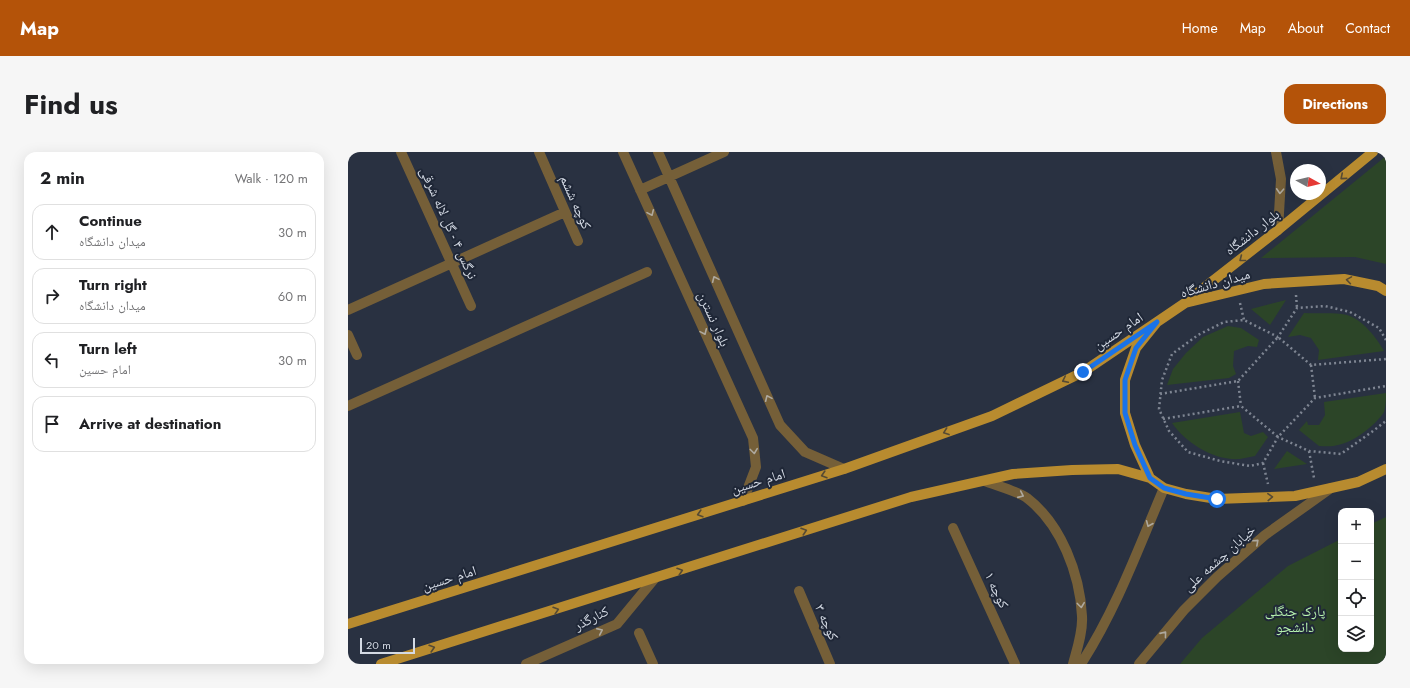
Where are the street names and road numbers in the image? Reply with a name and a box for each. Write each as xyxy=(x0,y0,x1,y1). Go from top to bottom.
street label: نرگس ۴ - گل لاله شرقی xyxy=(415,164,483,282)
street label: کوچه ششم xyxy=(555,172,597,233)
street label: بلوار دانشگاه xyxy=(1220,204,1284,260)
street label: میدان دانشگاه xyxy=(1178,263,1252,303)
street label: بلوار نسترن xyxy=(693,288,735,350)
street label: امام حسین xyxy=(1089,307,1147,355)
street label: امام حسین xyxy=(728,463,788,499)
street label: خیابان چشمه علی xyxy=(1178,520,1260,596)
street label: امام حسین xyxy=(419,560,479,596)
street label: کوچه ۱ xyxy=(980,569,1014,612)
street label: کنارگذر xyxy=(569,601,612,636)
street label: کوچه ۳ xyxy=(810,601,844,644)

